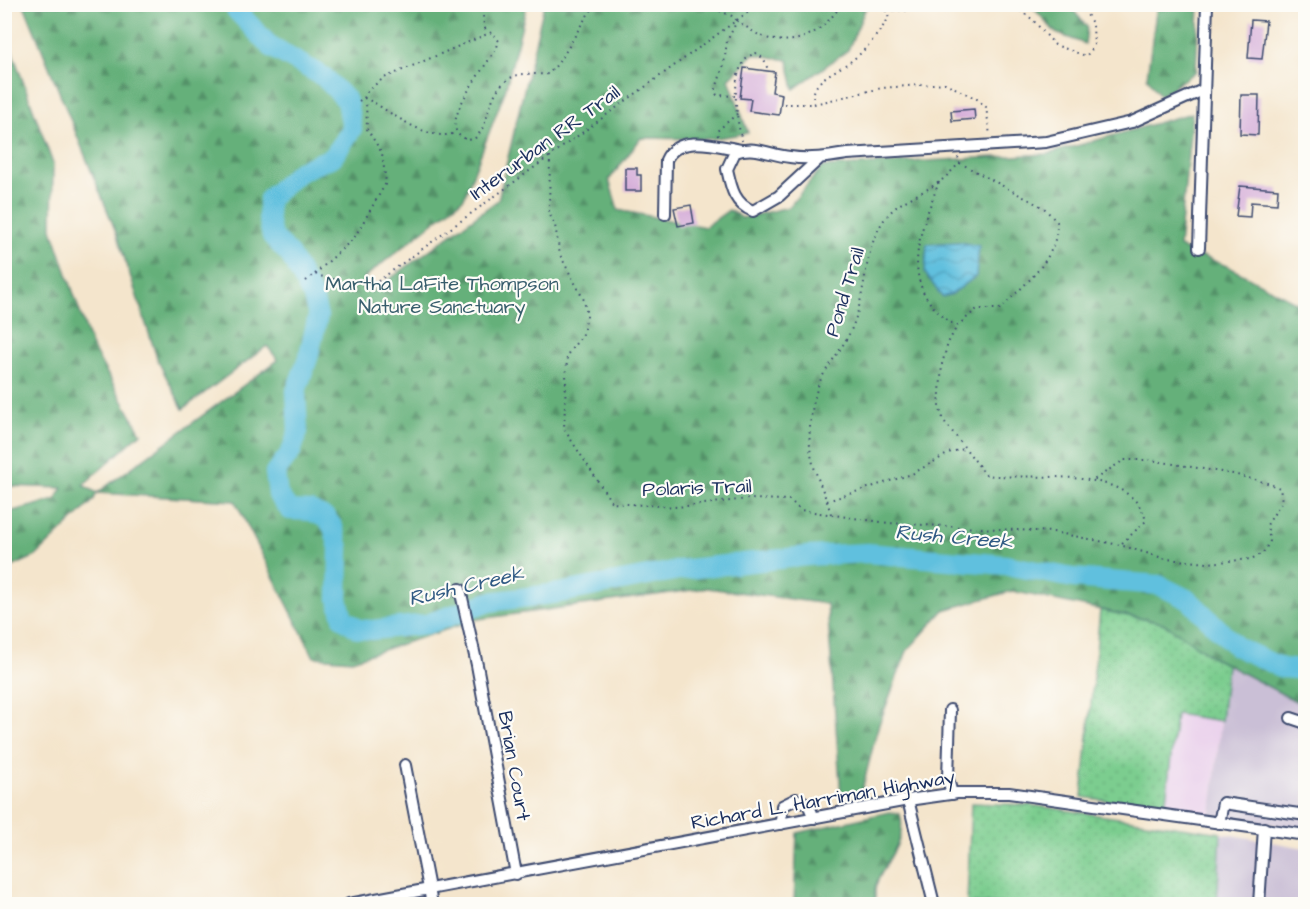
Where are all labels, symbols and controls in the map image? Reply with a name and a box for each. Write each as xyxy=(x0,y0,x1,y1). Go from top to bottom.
street label: Interurban RR Trail xyxy=(464,79,626,207)
street label: Pond Trail xyxy=(818,244,872,340)
park label: Martha LaFite Thompson Nature Sanctuary xyxy=(325,270,559,322)
street label: Polaris Trail xyxy=(642,472,752,504)
water label: Rush Creek xyxy=(894,517,1015,557)
water label: Rush Creek xyxy=(406,558,527,613)
street label: Brian Court xyxy=(491,709,537,823)
street label: Richard L. Harriman Highway xyxy=(689,763,957,838)

